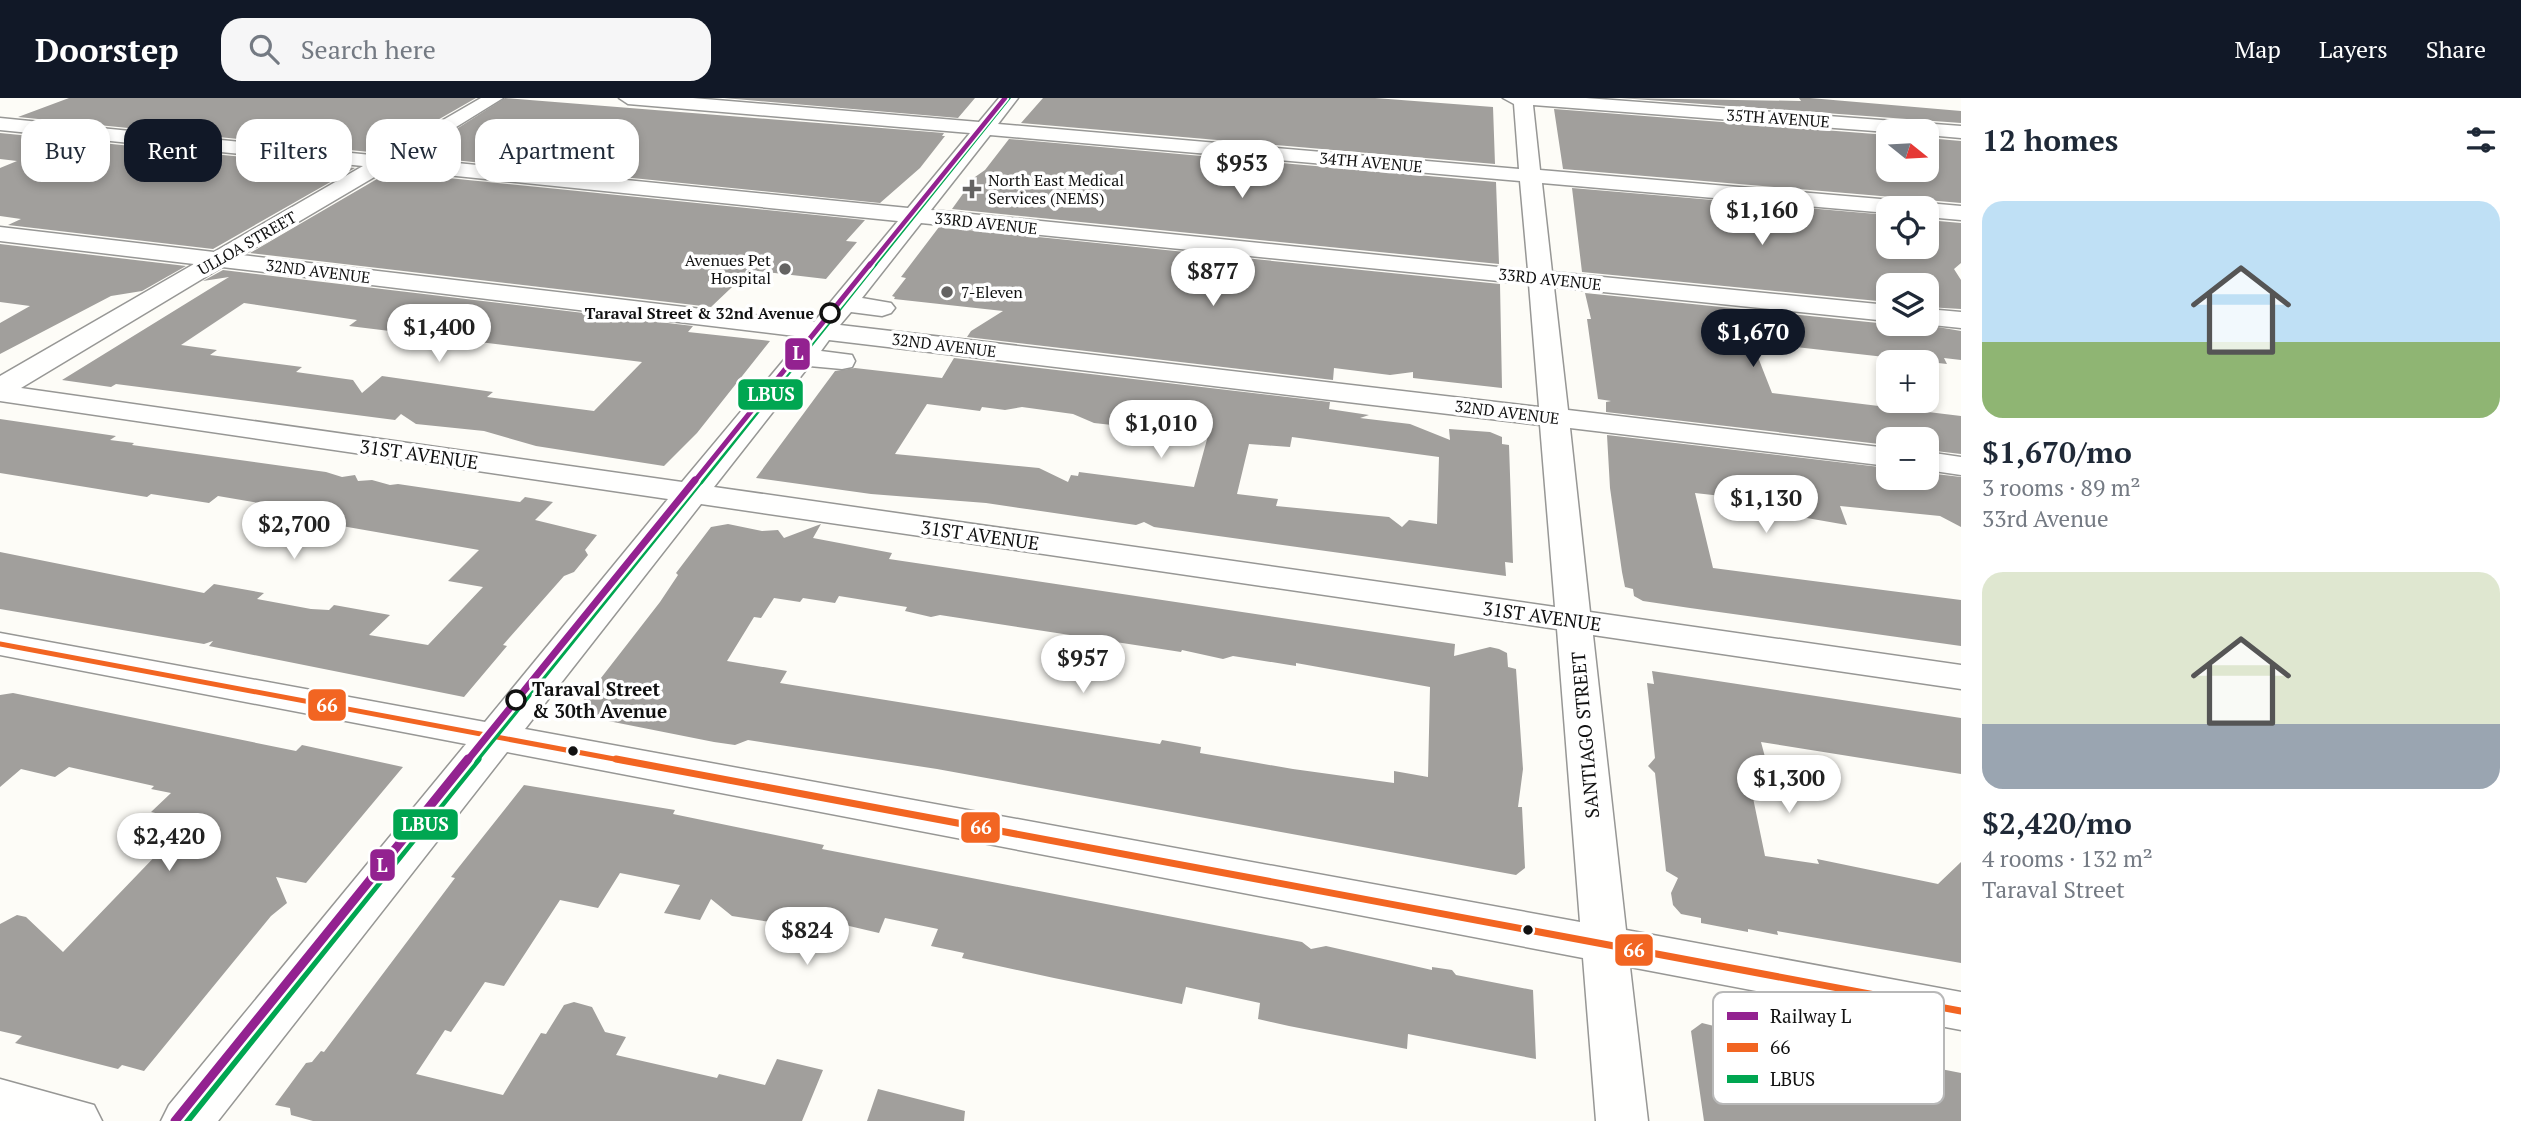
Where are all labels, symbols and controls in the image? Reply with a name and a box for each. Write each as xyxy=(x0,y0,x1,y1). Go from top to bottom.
search box xyxy=(221,18,711,81)
text: Doorstep xyxy=(35,28,179,71)
icon: search xyxy=(245,30,283,68)
text: Search here xyxy=(301,32,436,66)
text: Map xyxy=(2234,33,2281,65)
text: Layers xyxy=(2319,33,2388,65)
text: Share xyxy=(2426,33,2486,65)
street label: 35TH AVENUE xyxy=(1726,103,1830,133)
chip: Buy xyxy=(21,119,110,182)
chip: Rent xyxy=(124,119,222,182)
chip: Filters xyxy=(236,119,352,182)
chip: New xyxy=(366,119,461,182)
chip: Apartment xyxy=(475,119,639,182)
north arrow xyxy=(1876,119,1939,182)
map controls xyxy=(1876,119,1939,490)
text: 12 homes xyxy=(1982,120,2118,160)
icon: filters xyxy=(2462,121,2500,159)
pin: $953 xyxy=(1201,140,1283,200)
text: $953 xyxy=(1216,147,1268,178)
street label: 34TH AVENUE xyxy=(1318,147,1424,177)
place label: North East Medical Services (NEMS) xyxy=(988,169,1124,209)
marker: North East Medical Services (NEMS) xyxy=(962,179,982,199)
pin: $1,160 xyxy=(1705,188,1819,247)
text: $1,160 xyxy=(1726,194,1798,225)
button: locate xyxy=(1876,196,1939,259)
street label: ULLOA STREET xyxy=(194,206,300,280)
street label: 33RD AVENUE xyxy=(933,207,1039,239)
icon: home xyxy=(2178,247,2304,373)
pin: $877 xyxy=(1172,248,1254,308)
place label: Avenues Pet Hospital xyxy=(685,249,771,289)
street label: 32ND AVENUE xyxy=(265,254,371,288)
text: $877 xyxy=(1187,255,1239,286)
marker: Avenues Pet Hospital xyxy=(777,261,793,277)
street label: 33RD AVENUE xyxy=(1497,263,1603,295)
button: layers xyxy=(1876,273,1939,336)
place label: 7-Eleven xyxy=(961,281,1023,303)
marker: 7-Eleven xyxy=(939,284,955,300)
place label: Taraval Street & 32nd Avenue xyxy=(585,302,814,324)
marker: Taraval Street & 32nd Avenue xyxy=(820,303,840,323)
pin: $1,400 xyxy=(382,304,496,364)
pin: $1,670 xyxy=(1696,310,1810,369)
text: $1,400 xyxy=(403,311,475,342)
text: $1,670 xyxy=(1717,316,1789,347)
street label: 32ND AVENUE xyxy=(891,328,997,362)
line badge: L xyxy=(784,337,811,371)
text: L xyxy=(792,340,804,365)
button: + xyxy=(1876,350,1939,413)
line badge: LBUS xyxy=(737,378,804,411)
text: LBUS xyxy=(747,381,795,406)
street label: 32ND AVENUE xyxy=(1454,395,1560,429)
pin: $1,010 xyxy=(1104,400,1218,460)
text: $1,010 xyxy=(1125,407,1197,438)
button: − xyxy=(1876,427,1939,490)
text: $1,670/mo xyxy=(1982,432,2132,472)
street label: 31ST AVENUE xyxy=(358,433,480,474)
text: 3 rooms · 89 m² xyxy=(1982,472,2141,503)
pin: $1,130 xyxy=(1709,476,1823,535)
text: $1,130 xyxy=(1730,482,1802,513)
pin: $2,700 xyxy=(237,502,351,561)
text: 33rd Avenue xyxy=(1982,503,2109,534)
text: $2,700 xyxy=(258,508,330,539)
street label: 31ST AVENUE xyxy=(919,514,1041,555)
street label: 31ST AVENUE xyxy=(1481,595,1603,636)
icon: home xyxy=(2178,618,2304,744)
pin: $957 xyxy=(1042,636,1124,695)
text: $957 xyxy=(1057,642,1109,673)
street label: SANTIAGO STREET xyxy=(1565,650,1604,819)
place label: Taraval Street & 30th Avenue xyxy=(532,676,667,723)
line badge: 66 xyxy=(307,688,347,722)
marker: Taraval Street & 30th Avenue xyxy=(506,690,526,710)
text: 66 xyxy=(316,692,338,717)
unlabelled marker xyxy=(566,744,580,758)
pin: $1,300 xyxy=(1732,756,1846,815)
text: $1,300 xyxy=(1753,762,1825,793)
text: $2,420/mo xyxy=(1982,803,2132,843)
line badge: LBUS xyxy=(392,808,459,841)
text: LBUS xyxy=(401,811,449,836)
line badge: 66 xyxy=(960,811,1001,844)
pin: $2,420 xyxy=(112,814,226,873)
text: 66 xyxy=(970,814,992,839)
text: $2,420 xyxy=(133,820,205,851)
text: 4 rooms · 132 m² xyxy=(1982,843,2153,874)
line badge: L xyxy=(369,848,396,882)
text: L xyxy=(376,852,388,877)
text: Taraval Street xyxy=(1982,874,2125,905)
pin: $824 xyxy=(766,908,848,967)
text: $824 xyxy=(781,914,833,945)
unlabelled marker xyxy=(1521,923,1535,937)
line badge: 66 xyxy=(1614,933,1654,967)
text: 66 xyxy=(1623,937,1645,962)
legend xyxy=(1713,992,1944,1104)
text: Railway L xyxy=(1770,1003,1852,1028)
text: 66 xyxy=(1770,1034,1790,1059)
text: LBUS xyxy=(1770,1066,1815,1091)

